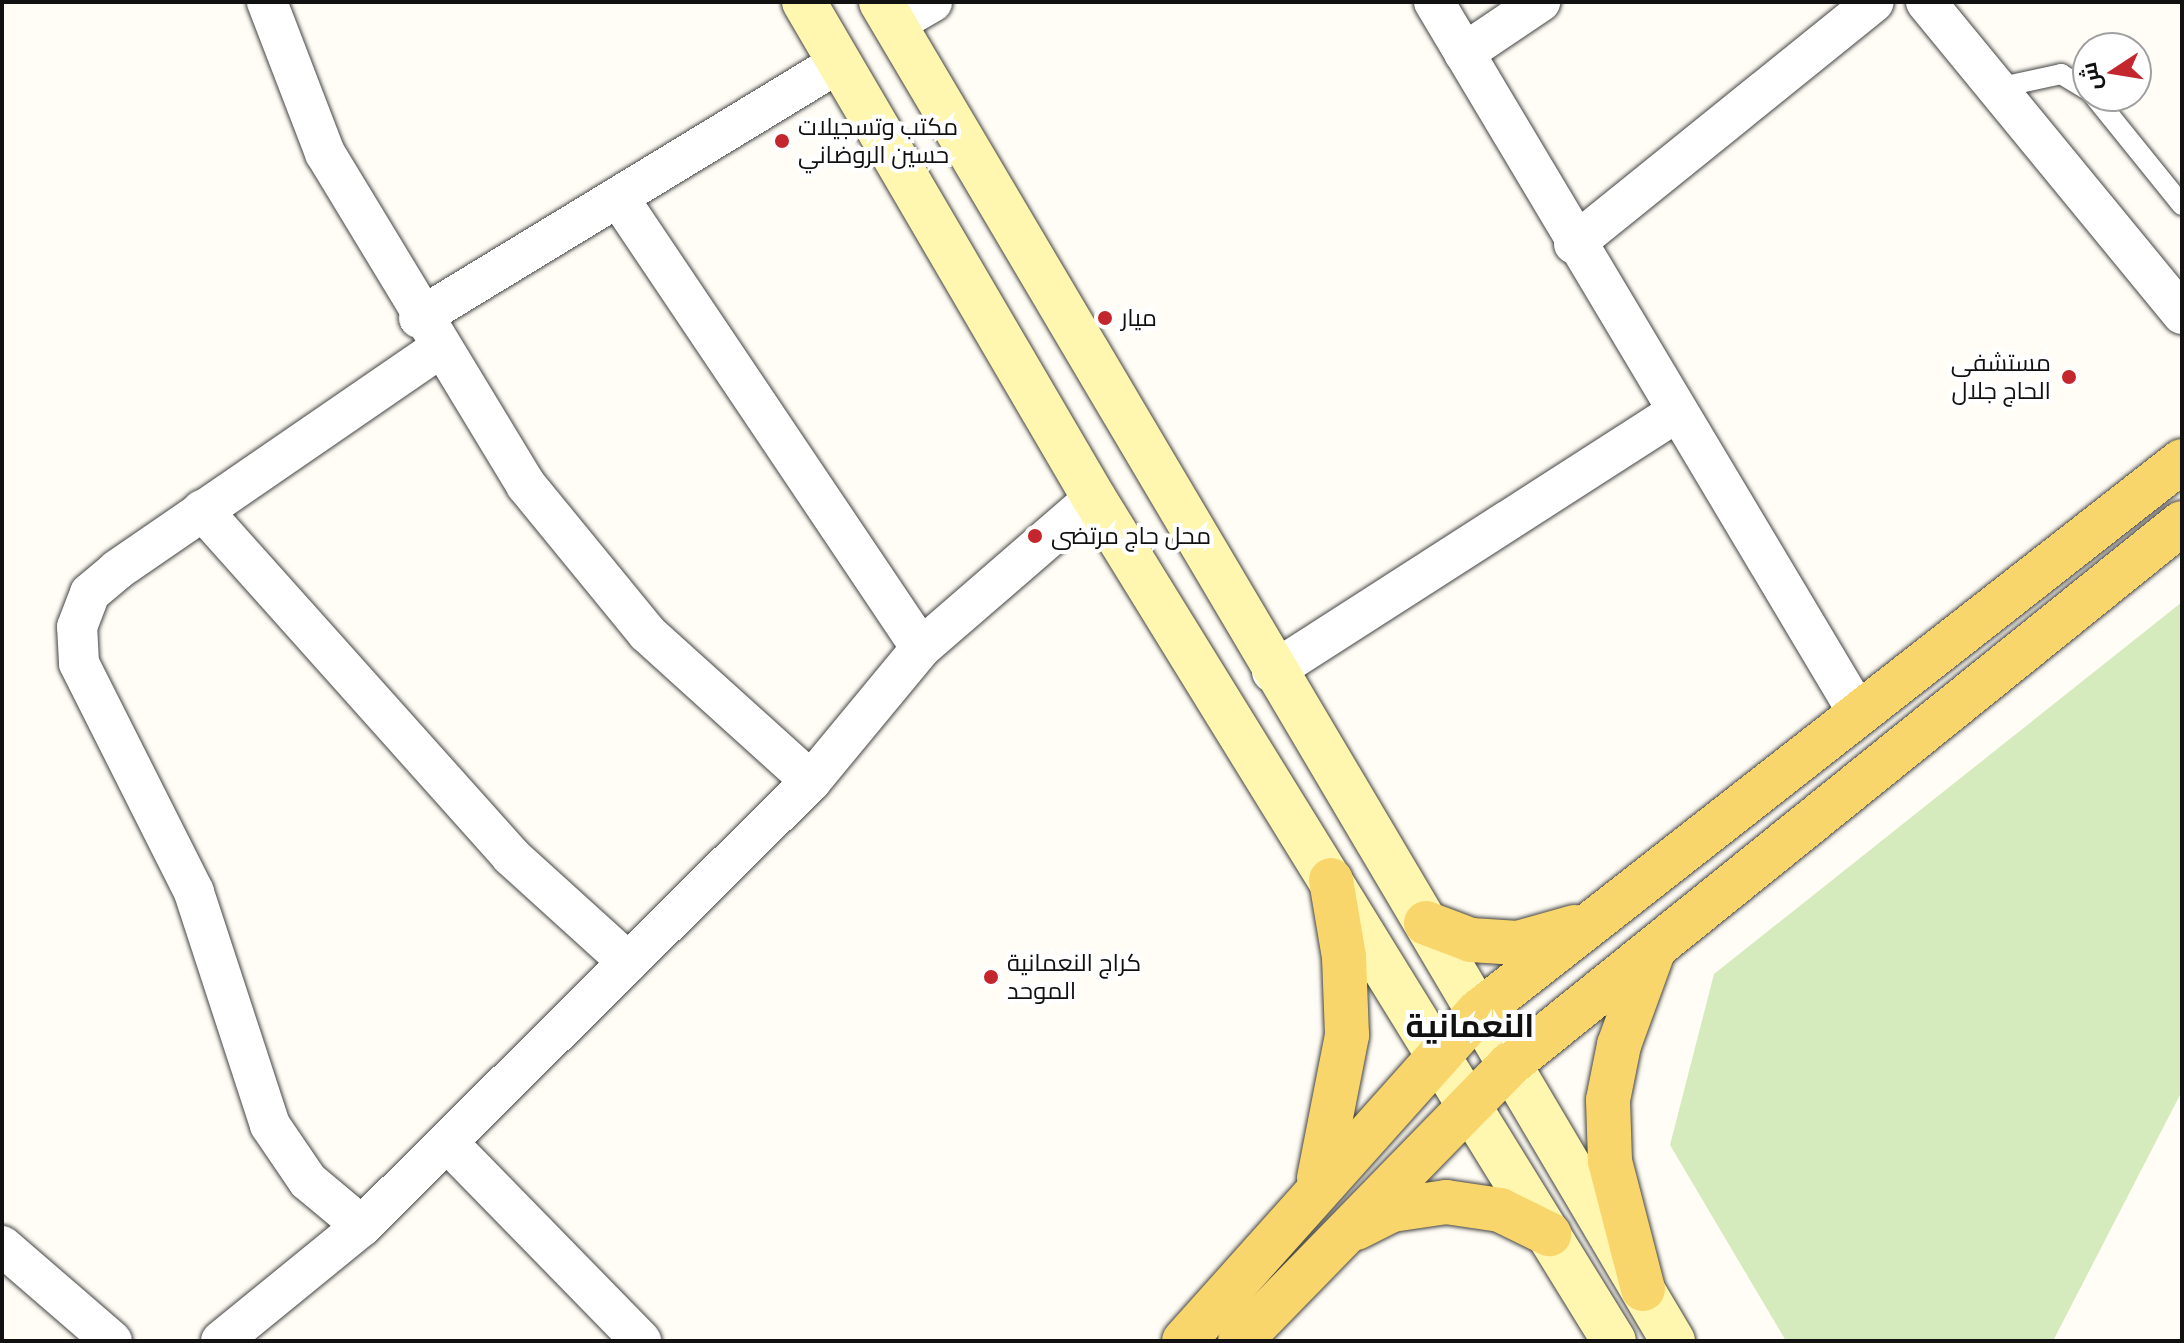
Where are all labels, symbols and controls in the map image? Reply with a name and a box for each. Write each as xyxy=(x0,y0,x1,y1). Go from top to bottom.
north arrow xyxy=(2072,32,2152,112)
text: ش xyxy=(2073,60,2108,94)
place label: مكتب وتسجيلات حسين الروضاني xyxy=(798,113,958,169)
marker: مكتب وتسجيلات حسين الروضاني xyxy=(773,132,791,150)
place label: ميار xyxy=(1121,304,1157,332)
marker: ميار xyxy=(1096,309,1114,327)
place label: مستشفى الحاج جلال xyxy=(1951,349,2051,405)
marker: مستشفى الحاج جلال xyxy=(2058,366,2080,388)
place label: محل حاج مرتضى xyxy=(1051,522,1211,550)
marker: محل حاج مرتضى xyxy=(1026,527,1044,545)
place label: كراج النعمانية الموحد xyxy=(1007,949,1141,1005)
marker: كراج النعمانية الموحد xyxy=(982,968,1000,986)
district label: النعمانية xyxy=(1406,1007,1534,1045)

